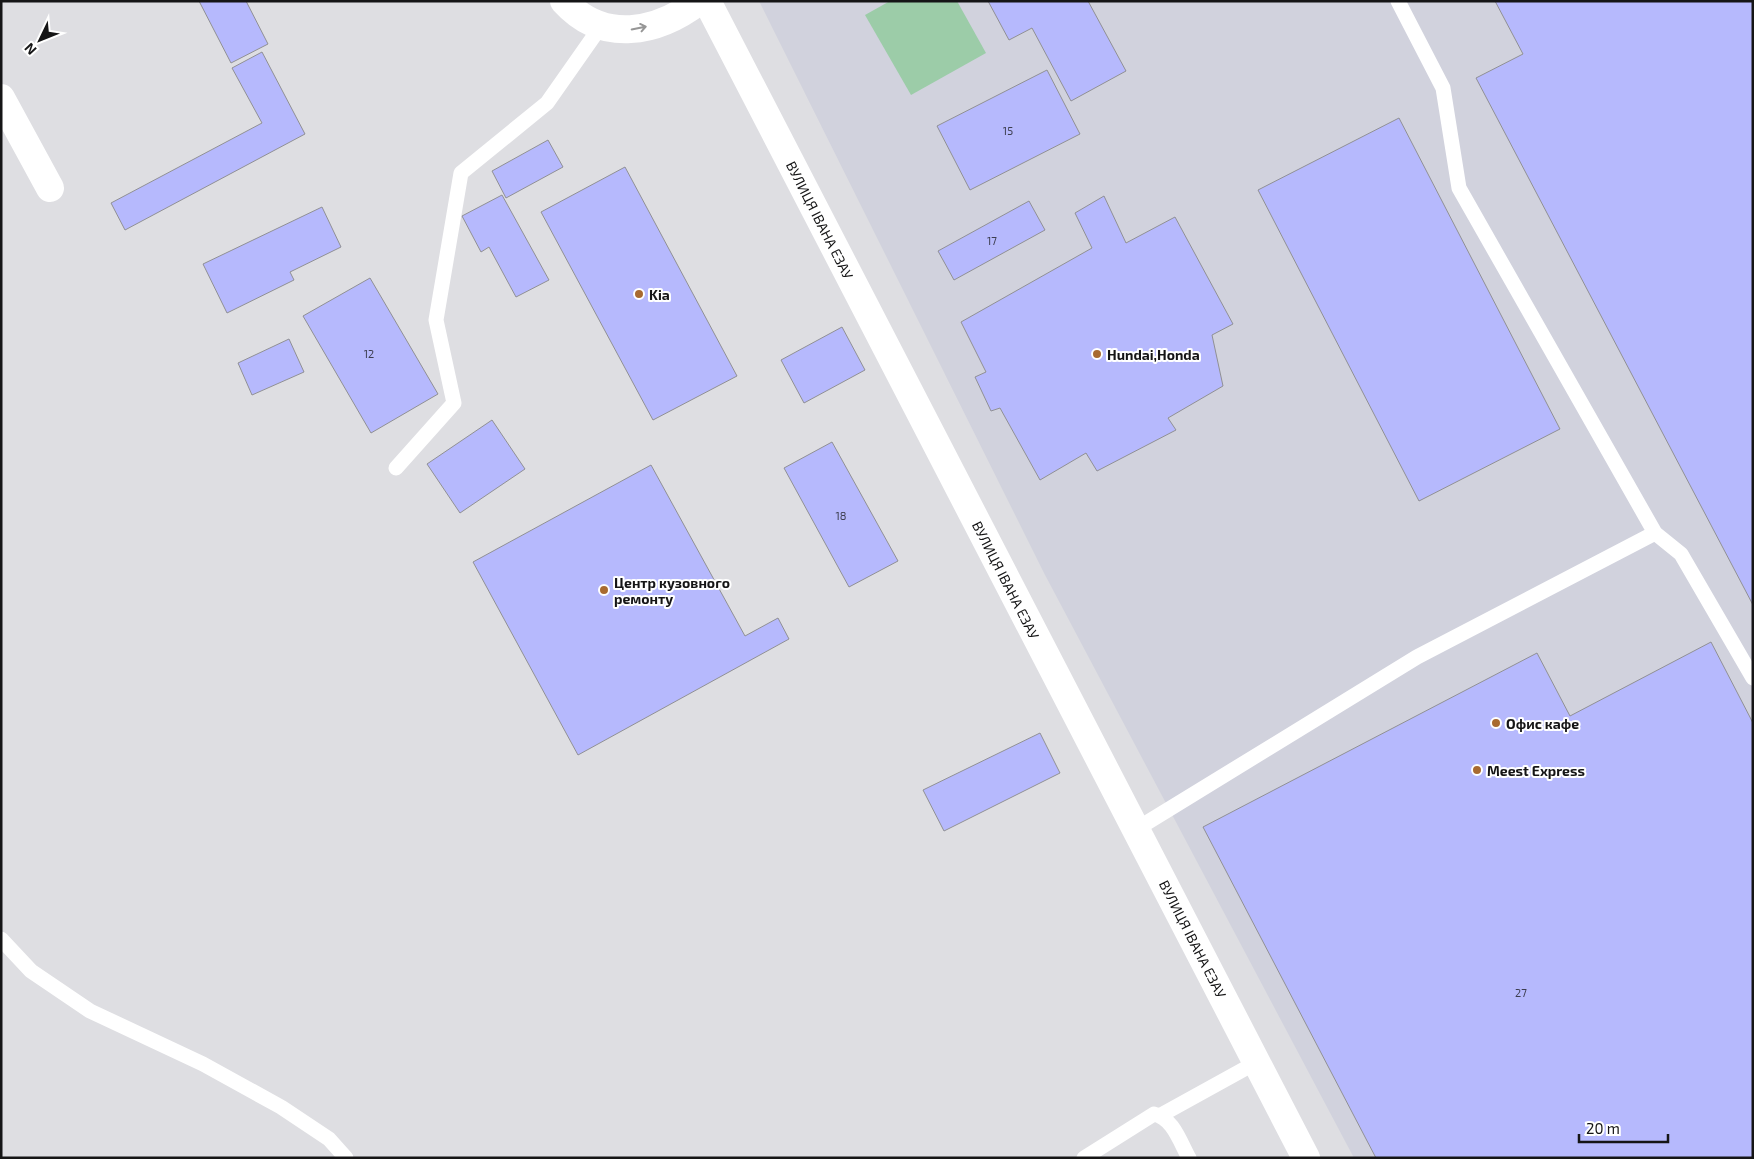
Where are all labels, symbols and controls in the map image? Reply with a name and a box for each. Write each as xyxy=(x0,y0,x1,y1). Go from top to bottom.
north arrow xyxy=(15,15,65,65)
one-way arrow xyxy=(631,23,647,32)
text: N xyxy=(20,40,40,59)
house number: 15 xyxy=(1003,124,1013,137)
street label: ВУЛИЦЯ ІВАНА ЕЗАУ xyxy=(783,158,857,282)
house number: 17 xyxy=(987,234,997,247)
place label: Kia xyxy=(649,286,670,303)
marker: Kia xyxy=(633,288,645,300)
place label: Hundai,Honda xyxy=(1107,346,1200,363)
house number: 12 xyxy=(364,347,374,360)
marker: Hundai,Honda xyxy=(1091,348,1103,360)
house number: 18 xyxy=(835,509,847,522)
street label: ВУЛИЦЯ ІВАНА ЕЗАУ xyxy=(969,518,1043,642)
place label: Центр кузовного ремонту xyxy=(614,574,730,607)
marker: Центр кузовного ремонту xyxy=(598,584,610,596)
place label: Офис кафе xyxy=(1506,715,1579,732)
marker: Офис кафе xyxy=(1490,717,1502,729)
place label: Meest Express xyxy=(1487,762,1585,779)
marker: Meest Express xyxy=(1471,764,1483,776)
street label: ВУЛИЦЯ ІВАНА ЕЗАУ xyxy=(1156,877,1230,1001)
house number: 27 xyxy=(1515,986,1527,999)
scale bar xyxy=(1579,1112,1668,1144)
text: 20 m xyxy=(1586,1119,1620,1137)

